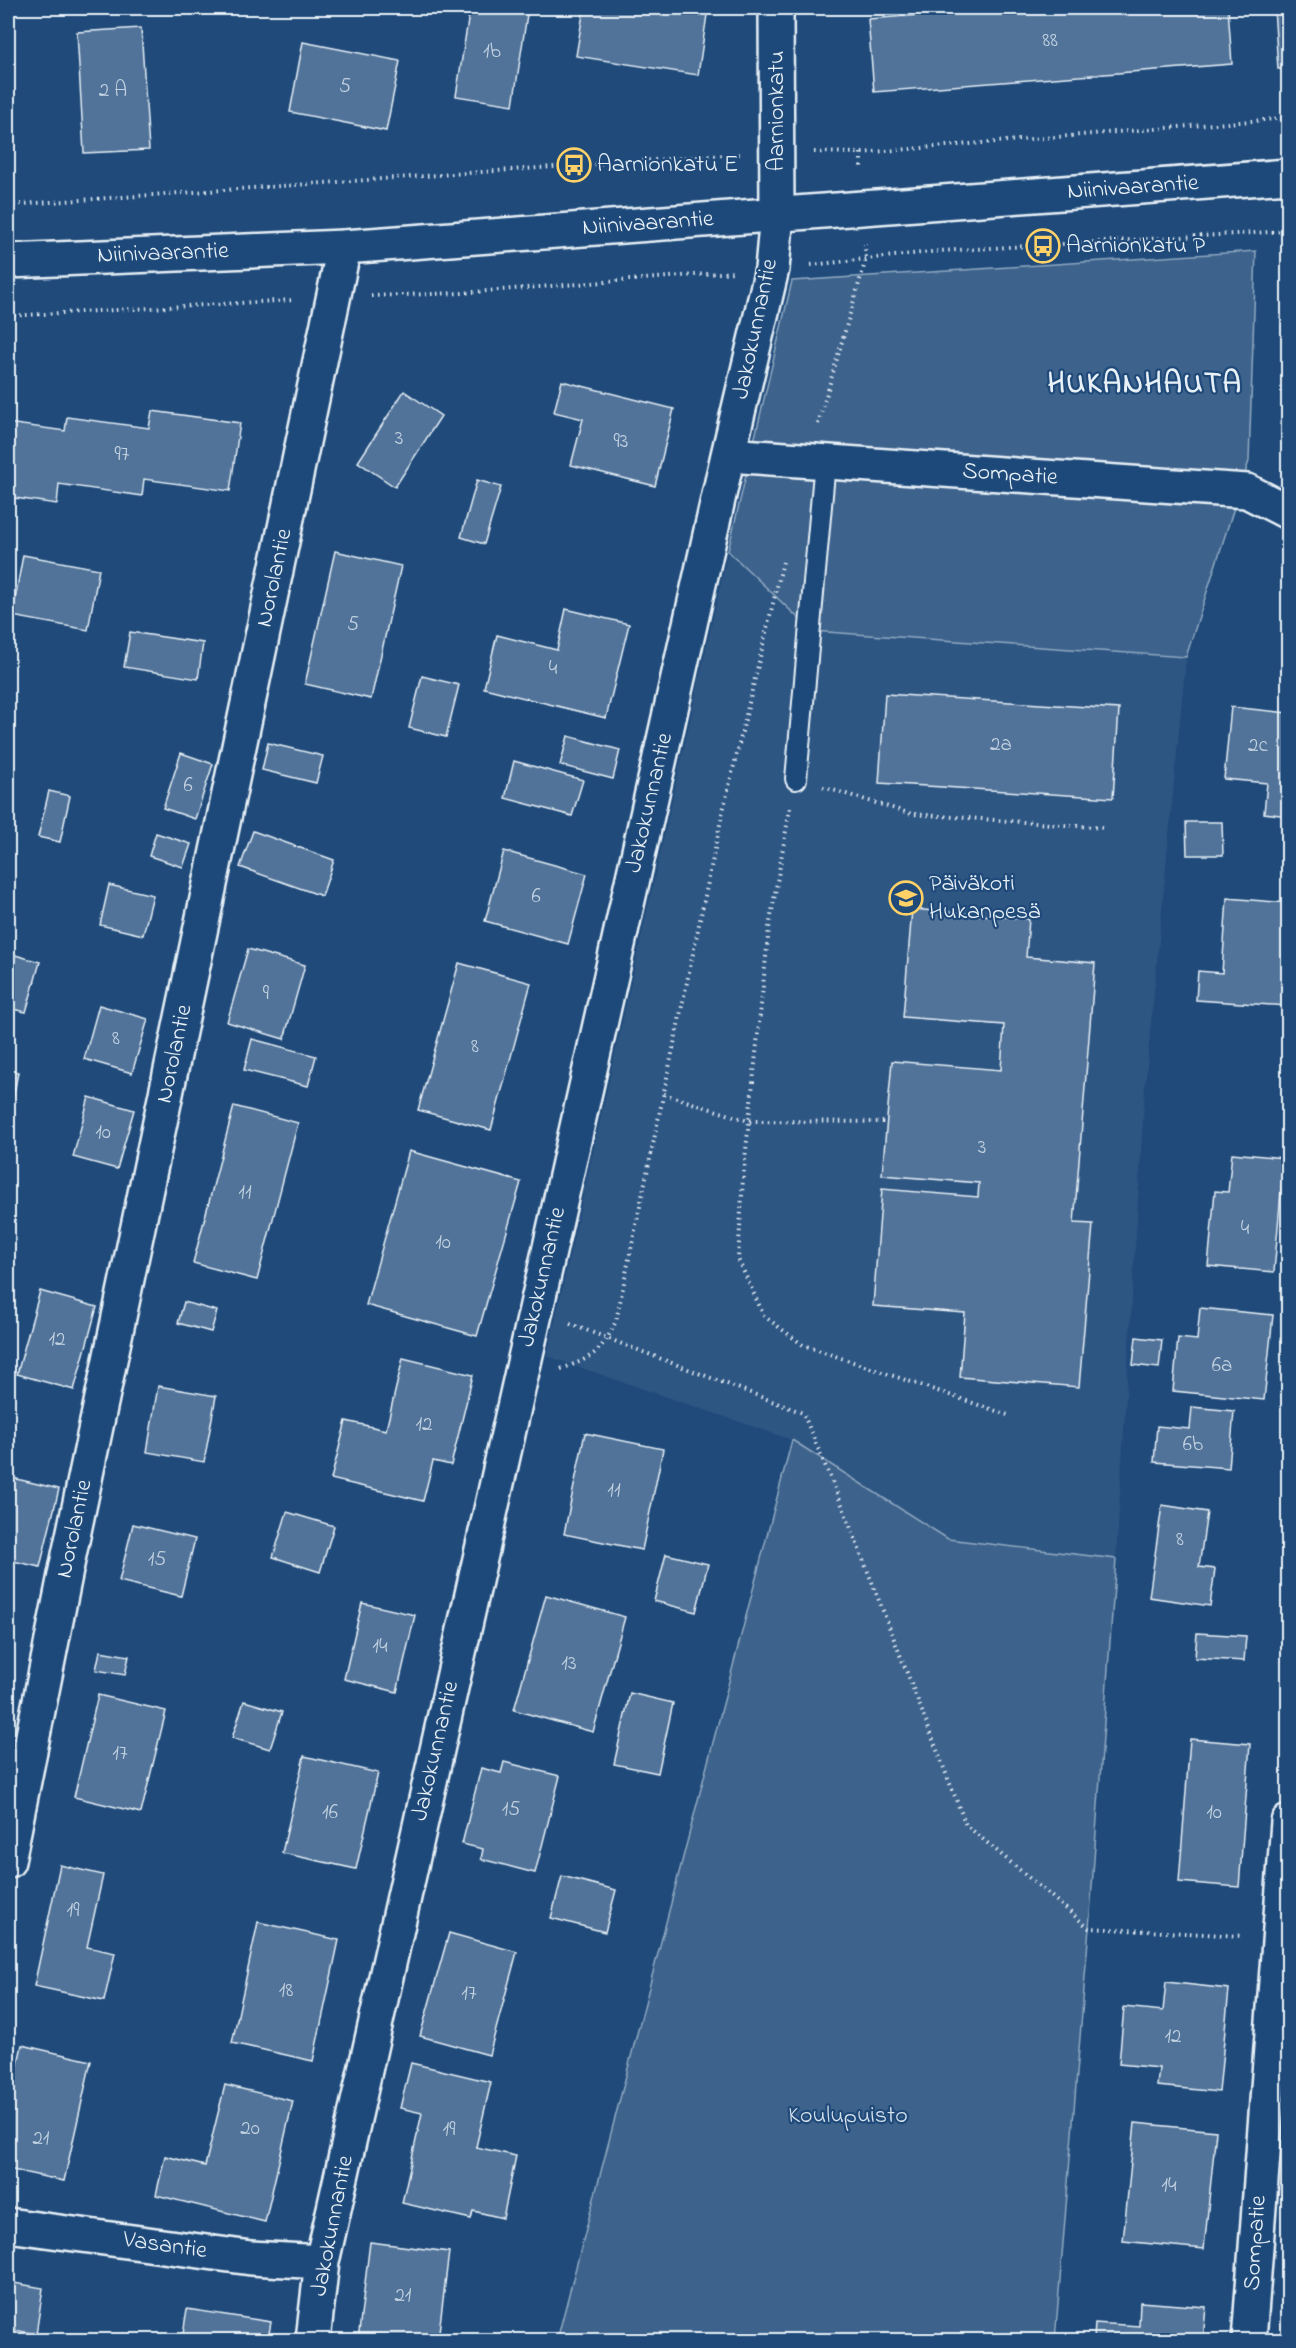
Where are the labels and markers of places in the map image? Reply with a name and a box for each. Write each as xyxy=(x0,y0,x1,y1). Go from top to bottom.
bus stop icon: Aarnionkatu E xyxy=(556,147,592,183)
place label: Aarnionkatu E xyxy=(597,148,738,183)
bus stop icon: Aarnionkatu P xyxy=(1025,228,1061,264)
place label: Aarnionkatu P xyxy=(1066,229,1206,264)
place label: Päiväkoti Hukanpesä xyxy=(929,867,1040,930)
school or university icon: Päiväkoti Hukanpesä xyxy=(888,880,924,916)

